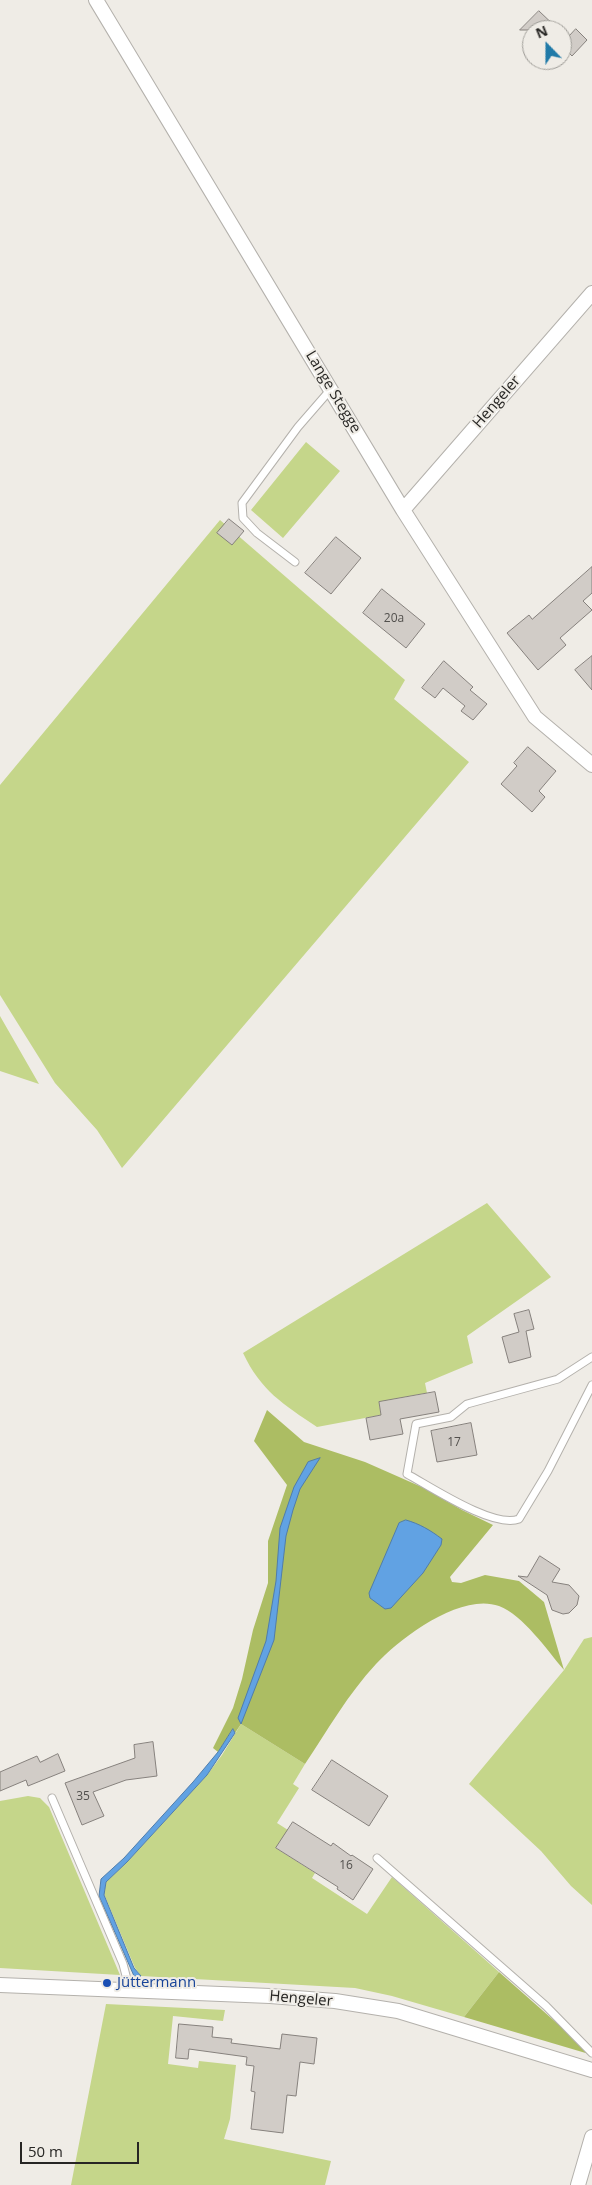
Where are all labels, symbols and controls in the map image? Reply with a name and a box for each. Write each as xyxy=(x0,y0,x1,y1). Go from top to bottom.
north arrow xyxy=(522,20,572,70)
text: N xyxy=(533,21,550,43)
street label: Lange Stegge xyxy=(301,348,365,436)
street label: Hengeler xyxy=(469,372,525,432)
house number: 20a xyxy=(384,612,404,626)
house number: 17 xyxy=(447,1436,461,1450)
house number: 35 xyxy=(76,1790,90,1804)
house number: 16 xyxy=(339,1859,353,1873)
place label: Jüttermann xyxy=(117,1974,196,1992)
marker: Jüttermann xyxy=(101,1977,113,1989)
street label: Hengeler xyxy=(269,1987,333,2011)
scale bar xyxy=(22,2132,141,2164)
text: 50 m xyxy=(28,2141,63,2161)

